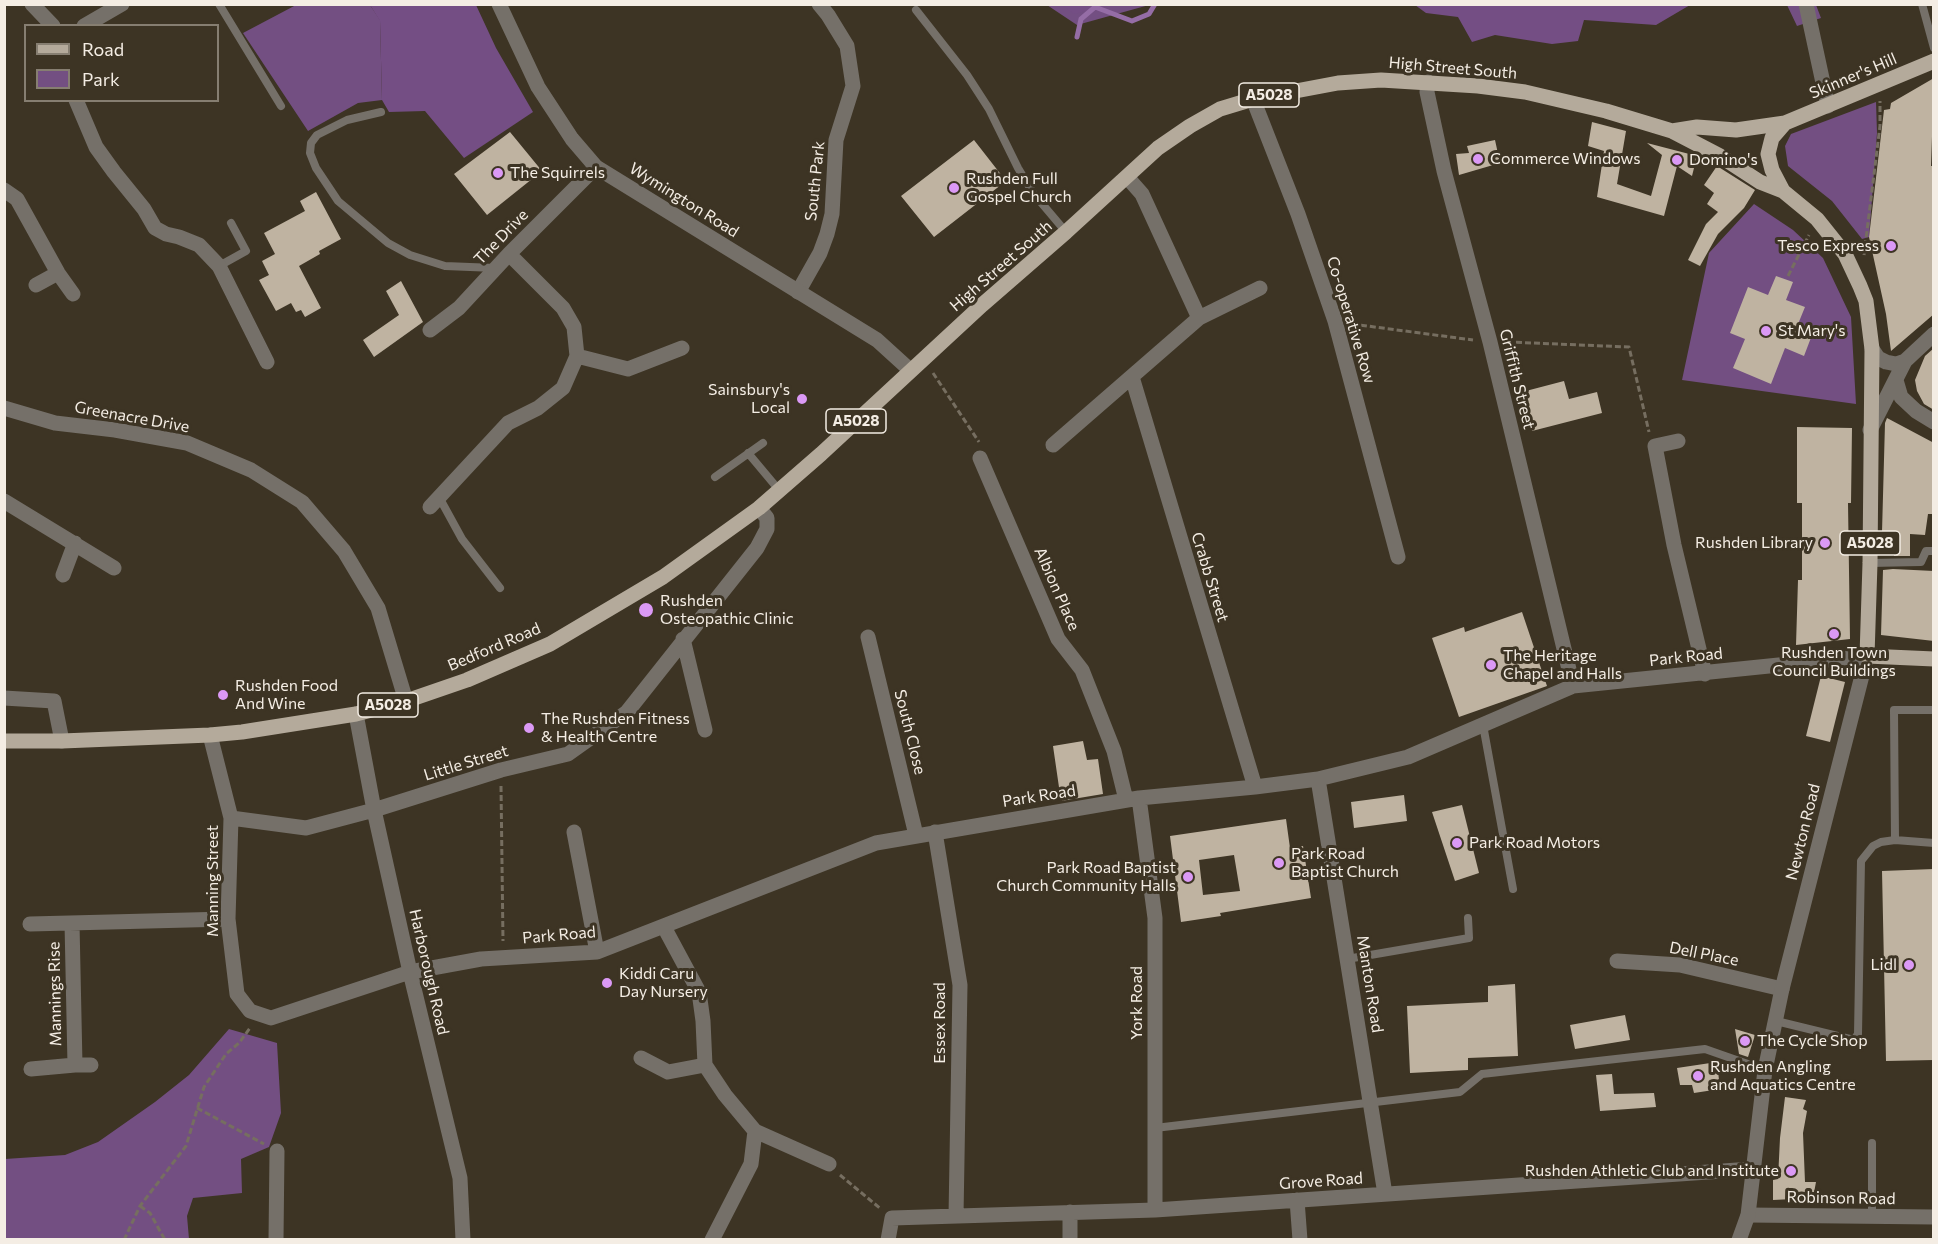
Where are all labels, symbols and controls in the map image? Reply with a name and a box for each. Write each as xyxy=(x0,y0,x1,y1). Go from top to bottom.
legend xyxy=(24,24,219,102)
text: Road xyxy=(82,38,124,60)
street label: Skinner's Hill xyxy=(1806,49,1900,103)
street label: High Street South xyxy=(1388,53,1518,83)
text: Park xyxy=(82,68,120,90)
road number: A5028 xyxy=(1239,83,1299,107)
street label: South Park xyxy=(801,140,829,222)
place label: Commerce Windows xyxy=(1490,149,1641,169)
place label: Domino's xyxy=(1689,150,1758,170)
marker: Commerce Windows xyxy=(1471,152,1485,166)
marker: Domino's xyxy=(1670,153,1684,167)
street label: Wymington Road xyxy=(626,159,742,241)
place label: The Squirrels xyxy=(510,163,605,183)
marker: The Squirrels xyxy=(491,166,505,180)
place label: Rushden Full Gospel Church xyxy=(966,169,1072,207)
marker: Rushden Full Gospel Church xyxy=(947,181,961,195)
street label: The Drive xyxy=(470,205,532,269)
street label: High Street South xyxy=(946,216,1056,316)
place label: Tesco Express xyxy=(1777,236,1879,256)
marker: Tesco Express xyxy=(1884,239,1898,253)
street label: Co-operative Row xyxy=(1323,254,1379,386)
place label: St Mary's xyxy=(1778,321,1846,341)
marker: St Mary's xyxy=(1759,324,1773,338)
street label: Griffith Street xyxy=(1495,327,1539,431)
place label: Sainsbury's Local xyxy=(708,380,790,418)
marker: Sainsbury's Local xyxy=(795,392,809,406)
street label: Greenacre Drive xyxy=(73,397,191,437)
road number: A5028 xyxy=(826,409,886,433)
street label: Crabb Street xyxy=(1187,530,1233,624)
road number: A5028 xyxy=(1840,531,1900,555)
place label: Rushden Library xyxy=(1695,533,1813,553)
marker: Rushden Library xyxy=(1818,536,1832,550)
street label: Albion Place xyxy=(1030,544,1084,634)
place label: Rushden Osteopathic Clinic xyxy=(660,591,794,629)
marker: Rushden Osteopathic Clinic xyxy=(637,601,655,619)
street label: Bedford Road xyxy=(445,619,543,675)
marker: Rushden Town Council Buildings xyxy=(1827,627,1841,641)
place label: Rushden Town Council Buildings xyxy=(1772,643,1896,681)
street label: Park Road xyxy=(1648,644,1724,670)
place label: The Heritage Chapel and Halls xyxy=(1503,646,1622,684)
marker: The Heritage Chapel and Halls xyxy=(1484,658,1498,672)
place label: Rushden Food And Wine xyxy=(235,676,338,714)
marker: Rushden Food And Wine xyxy=(216,688,230,702)
street label: South Close xyxy=(890,688,930,776)
road number: A5028 xyxy=(358,693,418,717)
place label: The Rushden Fitness & Health Centre xyxy=(541,709,690,747)
marker: The Rushden Fitness & Health Centre xyxy=(522,721,536,735)
street label: Little Street xyxy=(422,741,510,785)
street label: Park Road xyxy=(1001,781,1077,811)
street label: Newton Road xyxy=(1782,782,1824,882)
street label: Manning Street xyxy=(203,825,223,937)
place label: Park Road Motors xyxy=(1469,833,1600,853)
marker: Park Road Motors xyxy=(1450,836,1464,850)
place label: Park Road Baptist Church xyxy=(1291,844,1399,882)
marker: Park Road Baptist Church xyxy=(1272,856,1286,870)
place label: Park Road Baptist Church Community Halls xyxy=(996,858,1176,896)
marker: Park Road Baptist Church Community Halls xyxy=(1181,870,1195,884)
street label: Harborough Road xyxy=(405,907,453,1037)
street label: Park Road xyxy=(521,922,597,948)
street label: Manton Road xyxy=(1353,934,1387,1034)
street label: Dell Place xyxy=(1668,938,1740,970)
street label: Mannings Rise xyxy=(44,941,66,1047)
place label: Lidl xyxy=(1870,955,1897,975)
marker: Lidl xyxy=(1902,958,1916,972)
place label: Kiddi Caru Day Nursery xyxy=(619,964,708,1002)
street label: York Road xyxy=(1127,966,1147,1040)
marker: Kiddi Caru Day Nursery xyxy=(600,976,614,990)
street label: Essex Road xyxy=(930,982,950,1064)
place label: The Cycle Shop xyxy=(1757,1031,1868,1051)
marker: The Cycle Shop xyxy=(1738,1034,1752,1048)
place label: Rushden Angling and Aquatics Centre xyxy=(1710,1057,1856,1095)
marker: Rushden Angling and Aquatics Centre xyxy=(1691,1069,1705,1083)
place label: Rushden Athletic Club and Institute xyxy=(1525,1161,1779,1181)
marker: Rushden Athletic Club and Institute xyxy=(1784,1164,1798,1178)
street label: Grove Road xyxy=(1278,1168,1364,1194)
street label: Robinson Road xyxy=(1786,1187,1896,1209)

